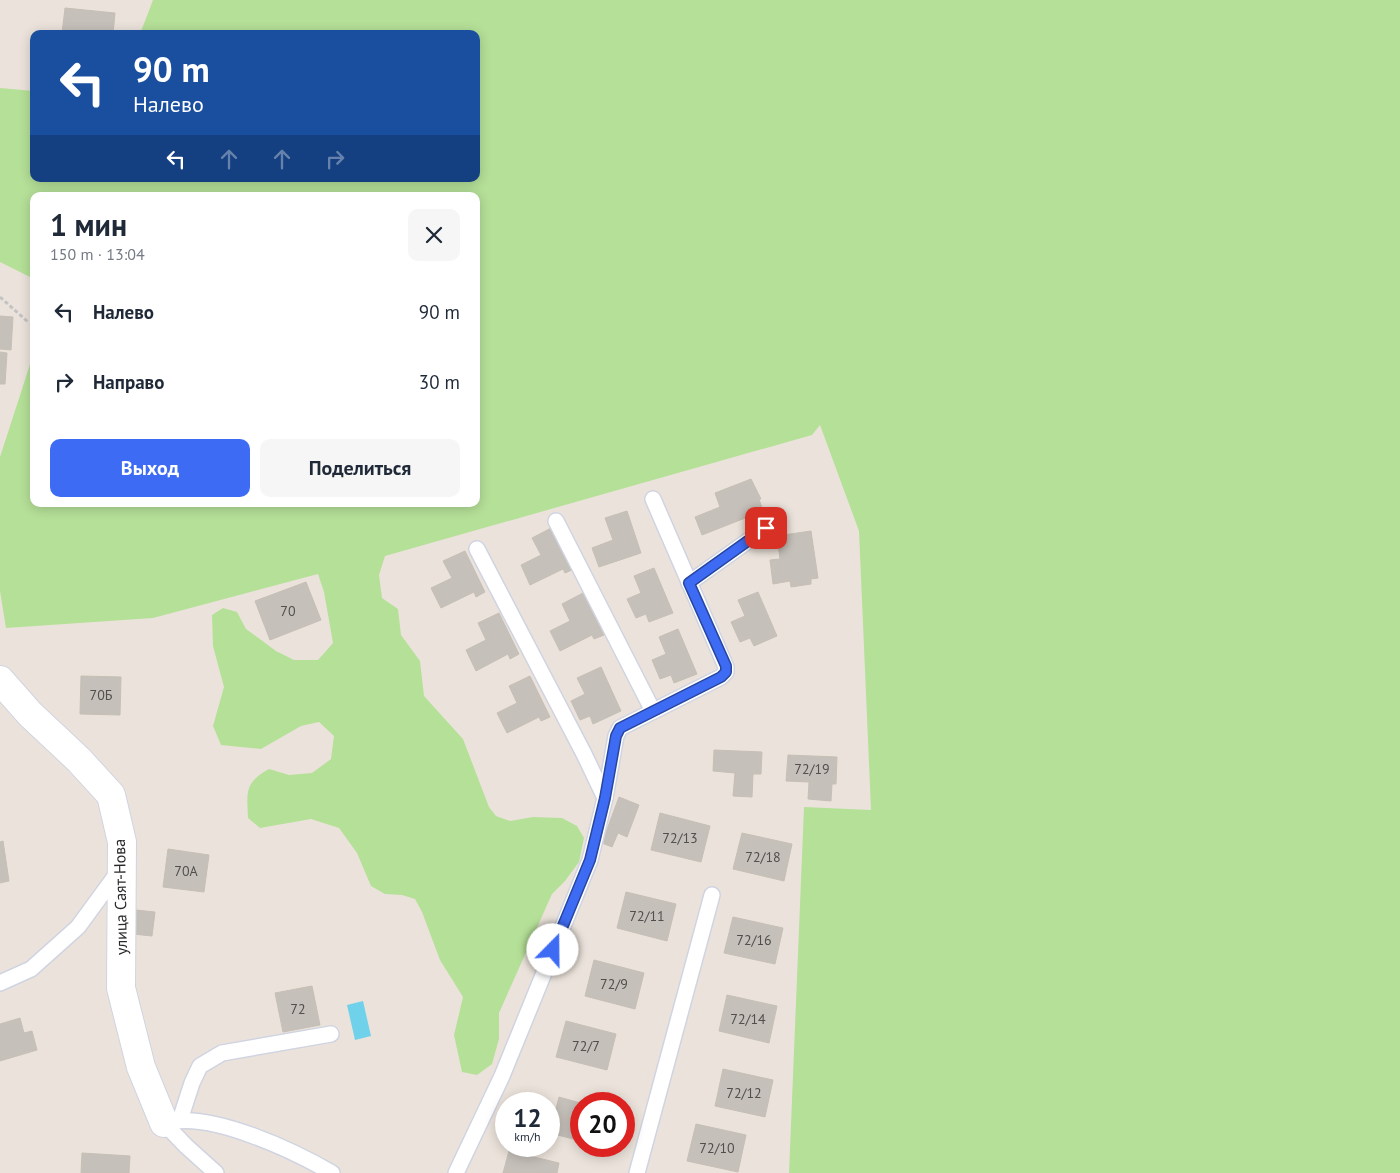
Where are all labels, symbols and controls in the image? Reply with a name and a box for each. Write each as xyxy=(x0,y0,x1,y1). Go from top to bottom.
text: 90 m xyxy=(133,46,210,92)
icon: left xyxy=(50,50,115,115)
text: Налево xyxy=(133,90,204,118)
icon: left xyxy=(162,145,190,173)
icon: ahead xyxy=(215,145,243,173)
icon: ahead xyxy=(268,145,296,173)
icon: right xyxy=(321,145,349,173)
text: 1 мин xyxy=(50,205,127,244)
button: close xyxy=(408,209,460,261)
text: 150 m · 13:04 xyxy=(50,244,145,264)
icon: left xyxy=(50,298,78,326)
text: Налево xyxy=(93,300,154,324)
text: 90 m xyxy=(419,300,460,324)
icon: right xyxy=(50,368,78,396)
text: Направо xyxy=(93,370,164,394)
text: 30 m xyxy=(419,370,460,394)
button: Выход xyxy=(50,439,250,497)
button: Поделиться xyxy=(260,439,460,497)
pin xyxy=(745,507,787,549)
icon: arrive xyxy=(752,514,780,542)
house number: 70 xyxy=(280,602,296,620)
house number: 70Б xyxy=(90,686,113,704)
house number: 72/19 xyxy=(794,760,830,778)
house number: 72/13 xyxy=(662,829,698,847)
street label: улица Саят-Нова xyxy=(109,839,131,955)
house number: 72/18 xyxy=(745,848,781,866)
house number: 70А xyxy=(174,862,199,880)
house number: 72/11 xyxy=(629,907,665,925)
position arrow xyxy=(526,923,578,975)
house number: 72/16 xyxy=(736,931,772,949)
house number: 72/9 xyxy=(600,975,628,993)
house number: 72 xyxy=(290,1000,306,1018)
house number: 72/14 xyxy=(730,1010,766,1028)
house number: 72/7 xyxy=(572,1037,600,1055)
house number: 72/12 xyxy=(726,1084,762,1102)
speed limit sign: 20 xyxy=(570,1092,635,1157)
text: 12 xyxy=(513,1102,542,1134)
text: km/h xyxy=(514,1129,541,1144)
house number: 72/10 xyxy=(699,1139,735,1157)

